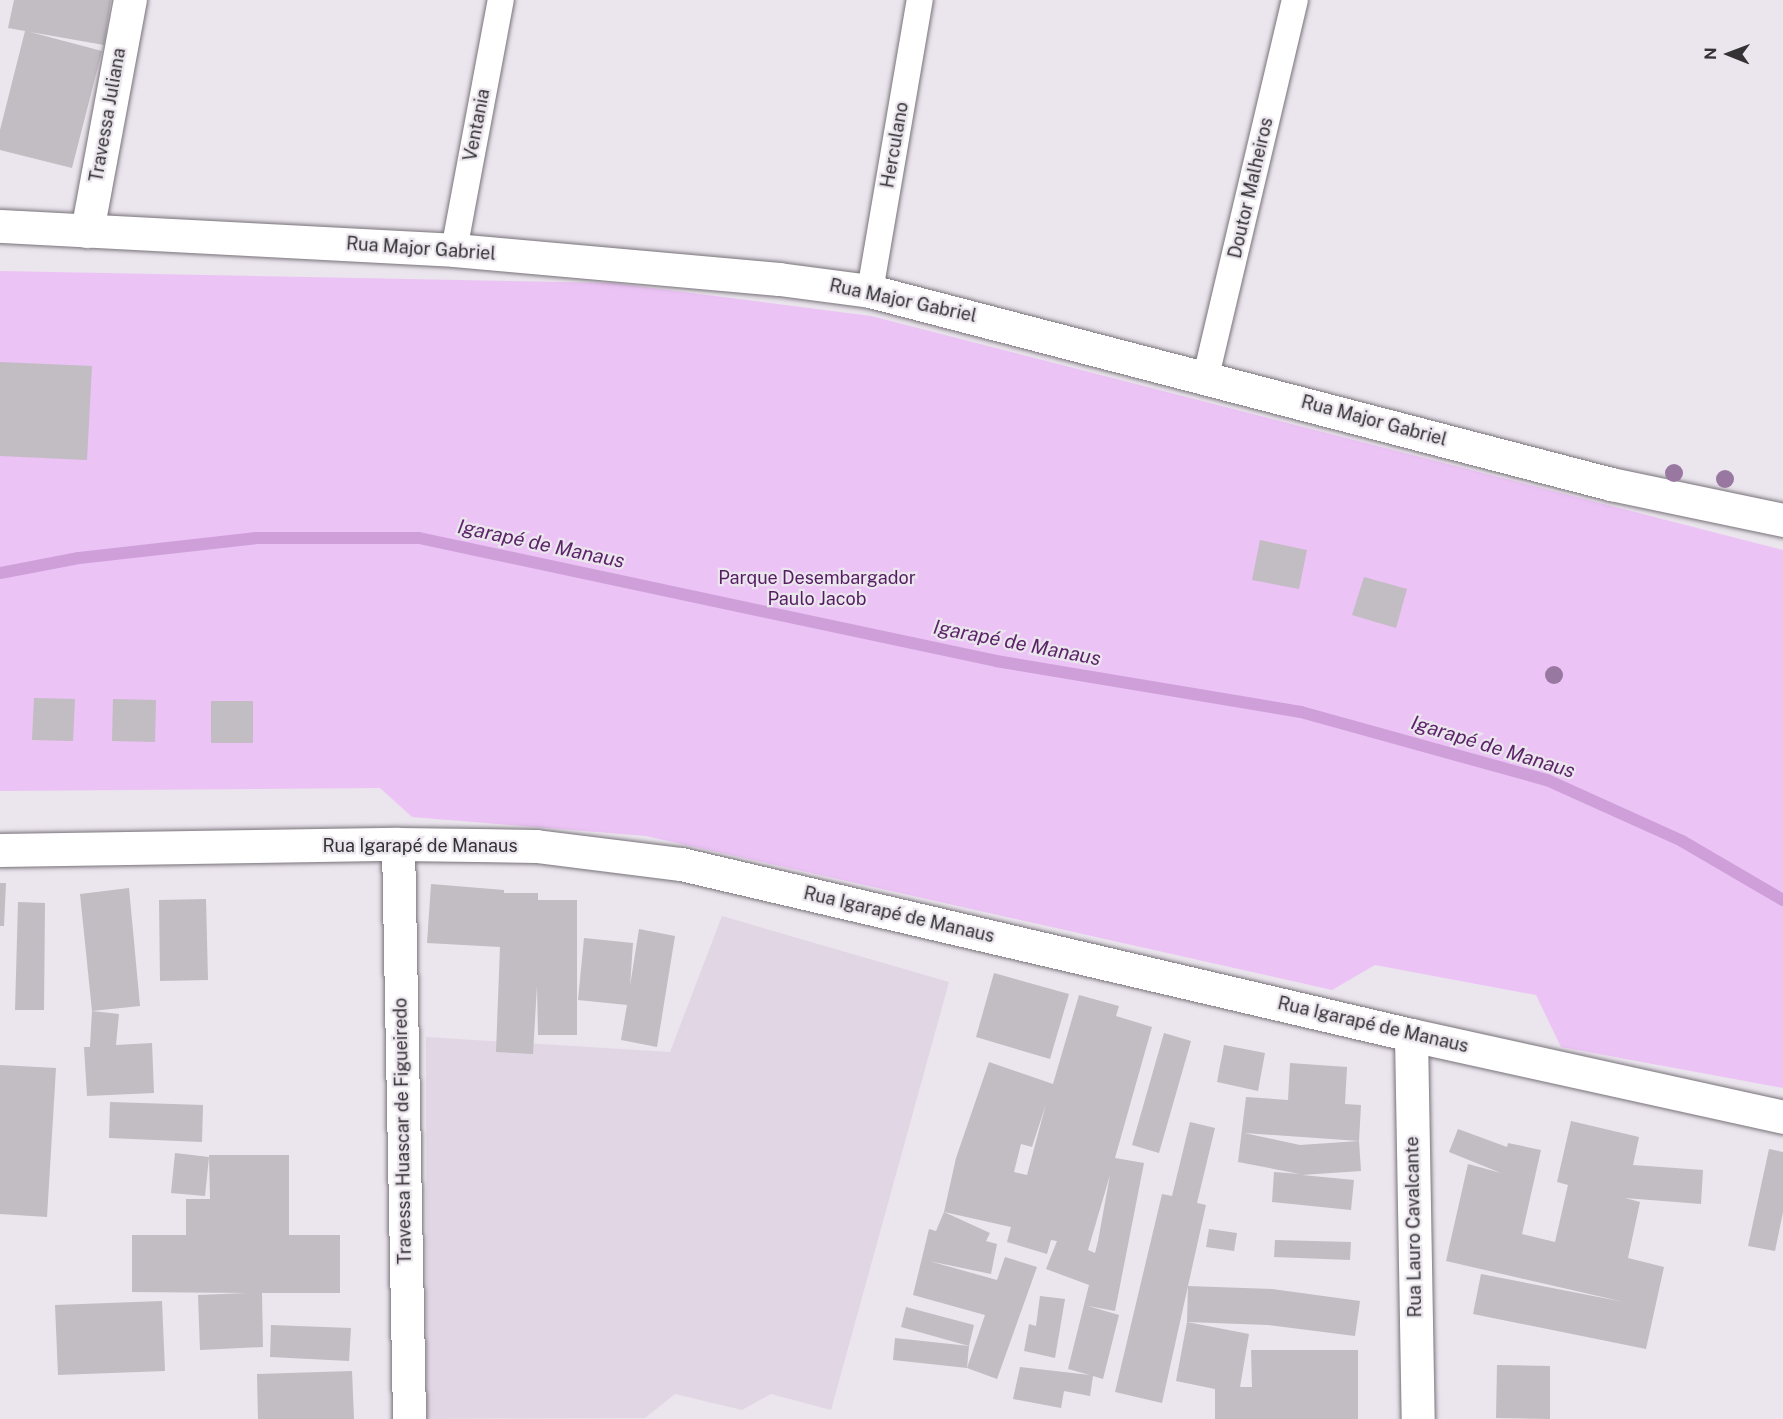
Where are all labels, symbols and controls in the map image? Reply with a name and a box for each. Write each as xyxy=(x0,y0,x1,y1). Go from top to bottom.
north arrow xyxy=(1699,24,1759,84)
street label: Travessa Juliana xyxy=(86,46,130,184)
text: N xyxy=(1701,47,1720,60)
street label: Ventania xyxy=(459,87,495,163)
street label: Herculano xyxy=(877,100,913,190)
street label: Doutor Malheiros xyxy=(1224,115,1278,261)
street label: Rua Major Gabriel xyxy=(345,233,497,265)
street label: Rua Major Gabriel xyxy=(827,275,979,327)
street label: Rua Major Gabriel xyxy=(1299,391,1449,451)
water label: Igarapé de Manaus xyxy=(455,515,627,573)
park label: Parque Desembargador Paulo Jacob xyxy=(718,568,916,610)
water label: Igarapé de Manaus xyxy=(931,615,1103,671)
water label: Igarapé de Manaus xyxy=(1408,711,1578,783)
street label: Rua Igarapé de Manaus xyxy=(322,835,518,857)
street label: Rua Igarapé de Manaus xyxy=(801,882,997,948)
street label: Rua Igarapé de Manaus xyxy=(1275,992,1471,1058)
street label: Travessa Huascar de Figueiredo xyxy=(390,997,416,1265)
street label: Rua Lauro Cavalcante xyxy=(1402,1136,1426,1318)

